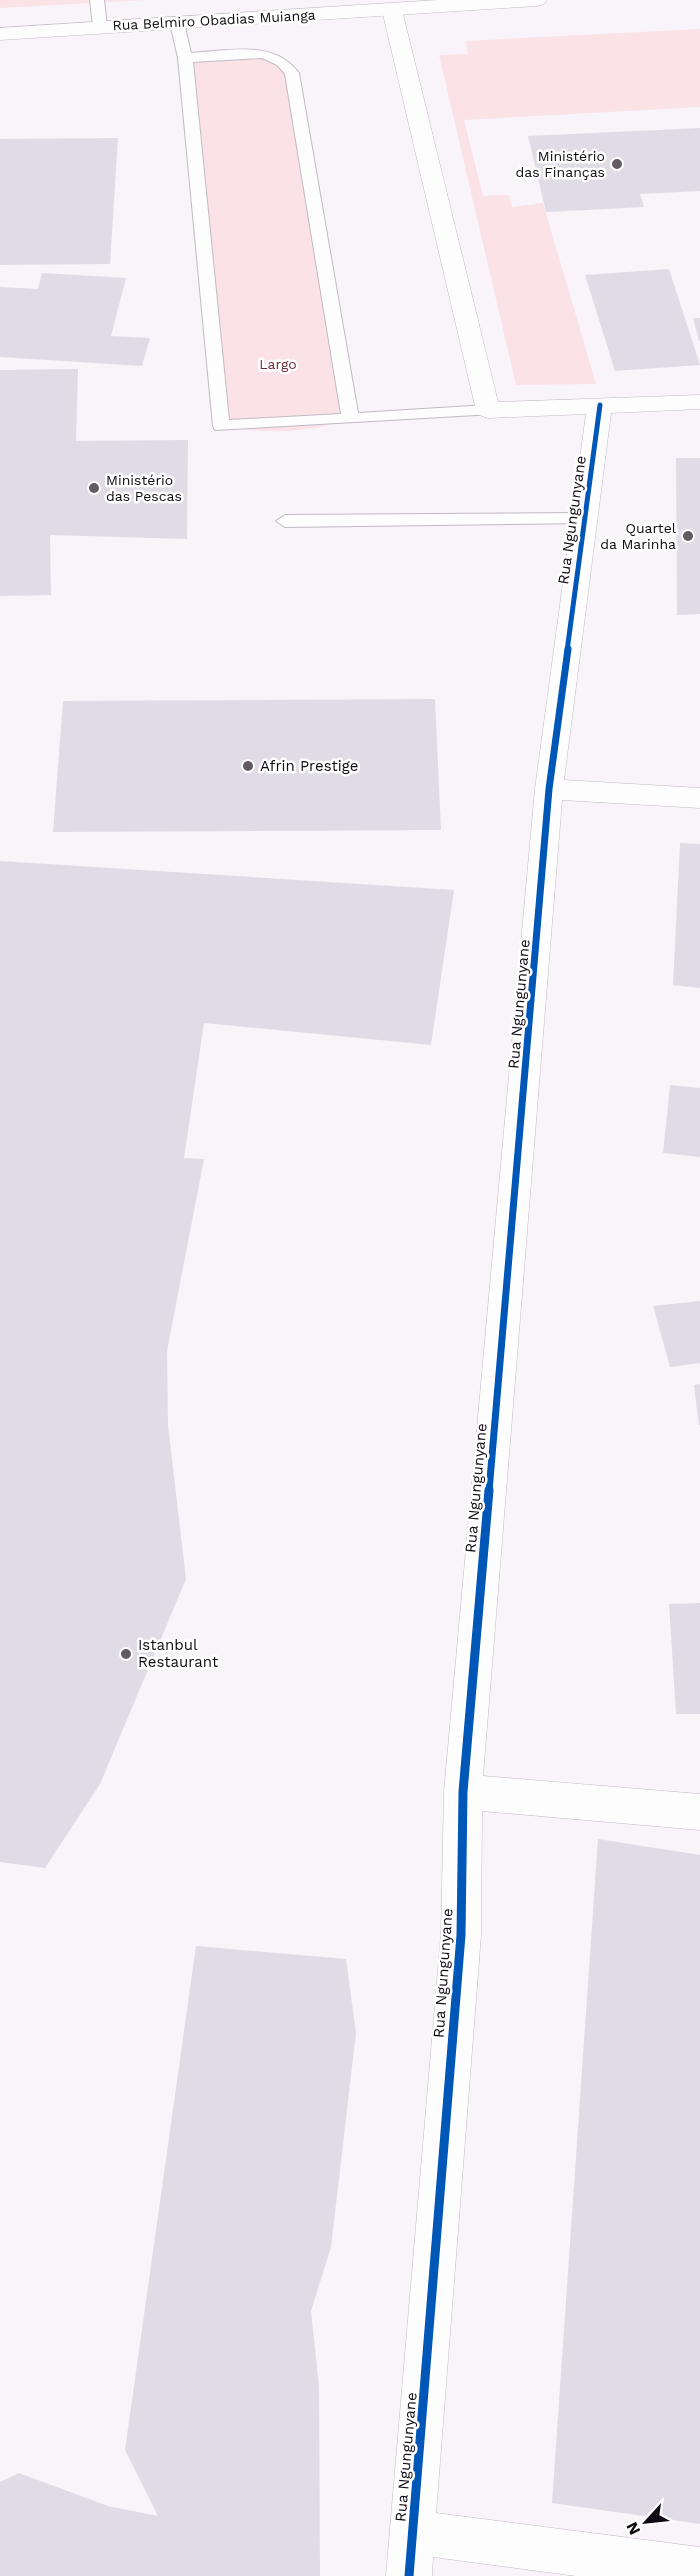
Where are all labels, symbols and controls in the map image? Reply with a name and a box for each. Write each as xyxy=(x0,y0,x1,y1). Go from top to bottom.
street label: Rua Belmiro Obadias Muianga xyxy=(112,7,316,33)
place label: Ministério das Finanças xyxy=(515,148,605,180)
marker: Ministério das Finanças xyxy=(610,157,624,171)
park label: Largo xyxy=(259,356,297,372)
street label: Rua Ngungunyane xyxy=(554,454,590,586)
place label: Ministério das Pescas xyxy=(106,472,182,504)
marker: Ministério das Pescas xyxy=(87,481,101,495)
place label: Quartel da Marinha xyxy=(600,520,677,552)
marker: Quartel da Marinha xyxy=(681,529,695,543)
place label: Afrin Prestige xyxy=(260,757,358,775)
marker: Afrin Prestige xyxy=(241,759,255,773)
street label: Rua Ngungunyane xyxy=(504,938,534,1070)
street label: Rua Ngungunyane xyxy=(461,1422,491,1554)
place label: Istanbul Restaurant xyxy=(138,1636,219,1671)
marker: Istanbul Restaurant xyxy=(119,1647,133,1661)
street label: Rua Ngungunyane xyxy=(429,1908,457,2038)
street label: Rua Ngungunyane xyxy=(391,2391,421,2523)
north arrow xyxy=(616,2492,676,2552)
text: N xyxy=(622,2519,644,2538)

